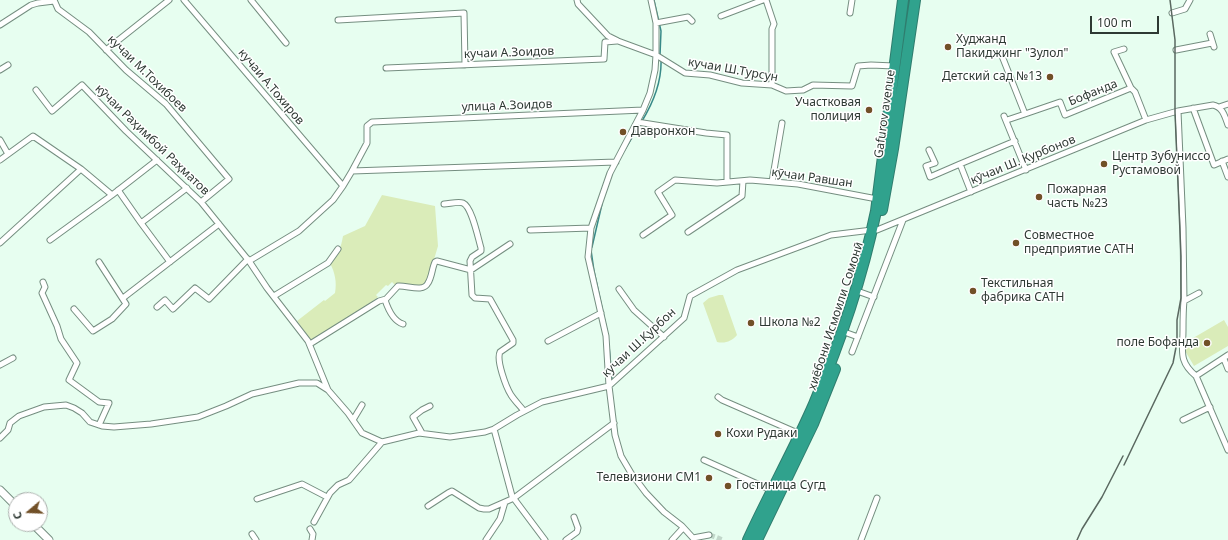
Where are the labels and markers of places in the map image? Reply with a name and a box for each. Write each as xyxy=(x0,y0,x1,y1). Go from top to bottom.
place label: Худжанд Пакиджинг "Зулол" xyxy=(956,33,1068,61)
marker: Худжанд Пакиджинг "Зулол" xyxy=(943,42,953,52)
place label: Детский сад №13 xyxy=(942,70,1042,84)
marker: Детский сад №13 xyxy=(1045,72,1055,82)
place label: Участковая полиция xyxy=(795,96,861,124)
marker: Участковая полиция xyxy=(864,105,874,115)
place label: Давронхон xyxy=(631,125,695,139)
marker: Давронхон xyxy=(618,127,628,137)
place label: Центр Зубуниссо Рустамовой xyxy=(1112,150,1210,178)
marker: Центр Зубуниссо Рустамовой xyxy=(1099,159,1109,169)
place label: Пожарная часть №23 xyxy=(1047,183,1108,211)
marker: Пожарная часть №23 xyxy=(1034,192,1044,202)
place label: Совместное предприятие CATH xyxy=(1024,229,1134,257)
marker: Совместное предприятие CATH xyxy=(1011,238,1021,248)
place label: Текстильная фабрика САТН xyxy=(981,277,1064,305)
marker: Текстильная фабрика САТН xyxy=(968,286,978,296)
place label: Школа №2 xyxy=(759,316,821,330)
marker: Школа №2 xyxy=(746,318,756,328)
place label: поле Бофанда xyxy=(1116,336,1199,350)
marker: поле Бофанда xyxy=(1202,338,1212,348)
place label: Кохи Рудаки xyxy=(726,427,797,441)
marker: Кохи Рудаки xyxy=(713,429,723,439)
place label: Телевизиони СМ1 xyxy=(597,471,701,485)
marker: Телевизиони СМ1 xyxy=(704,473,714,483)
place label: Гостиница Сугд xyxy=(736,479,826,493)
marker: Гостиница Сугд xyxy=(723,481,733,491)

